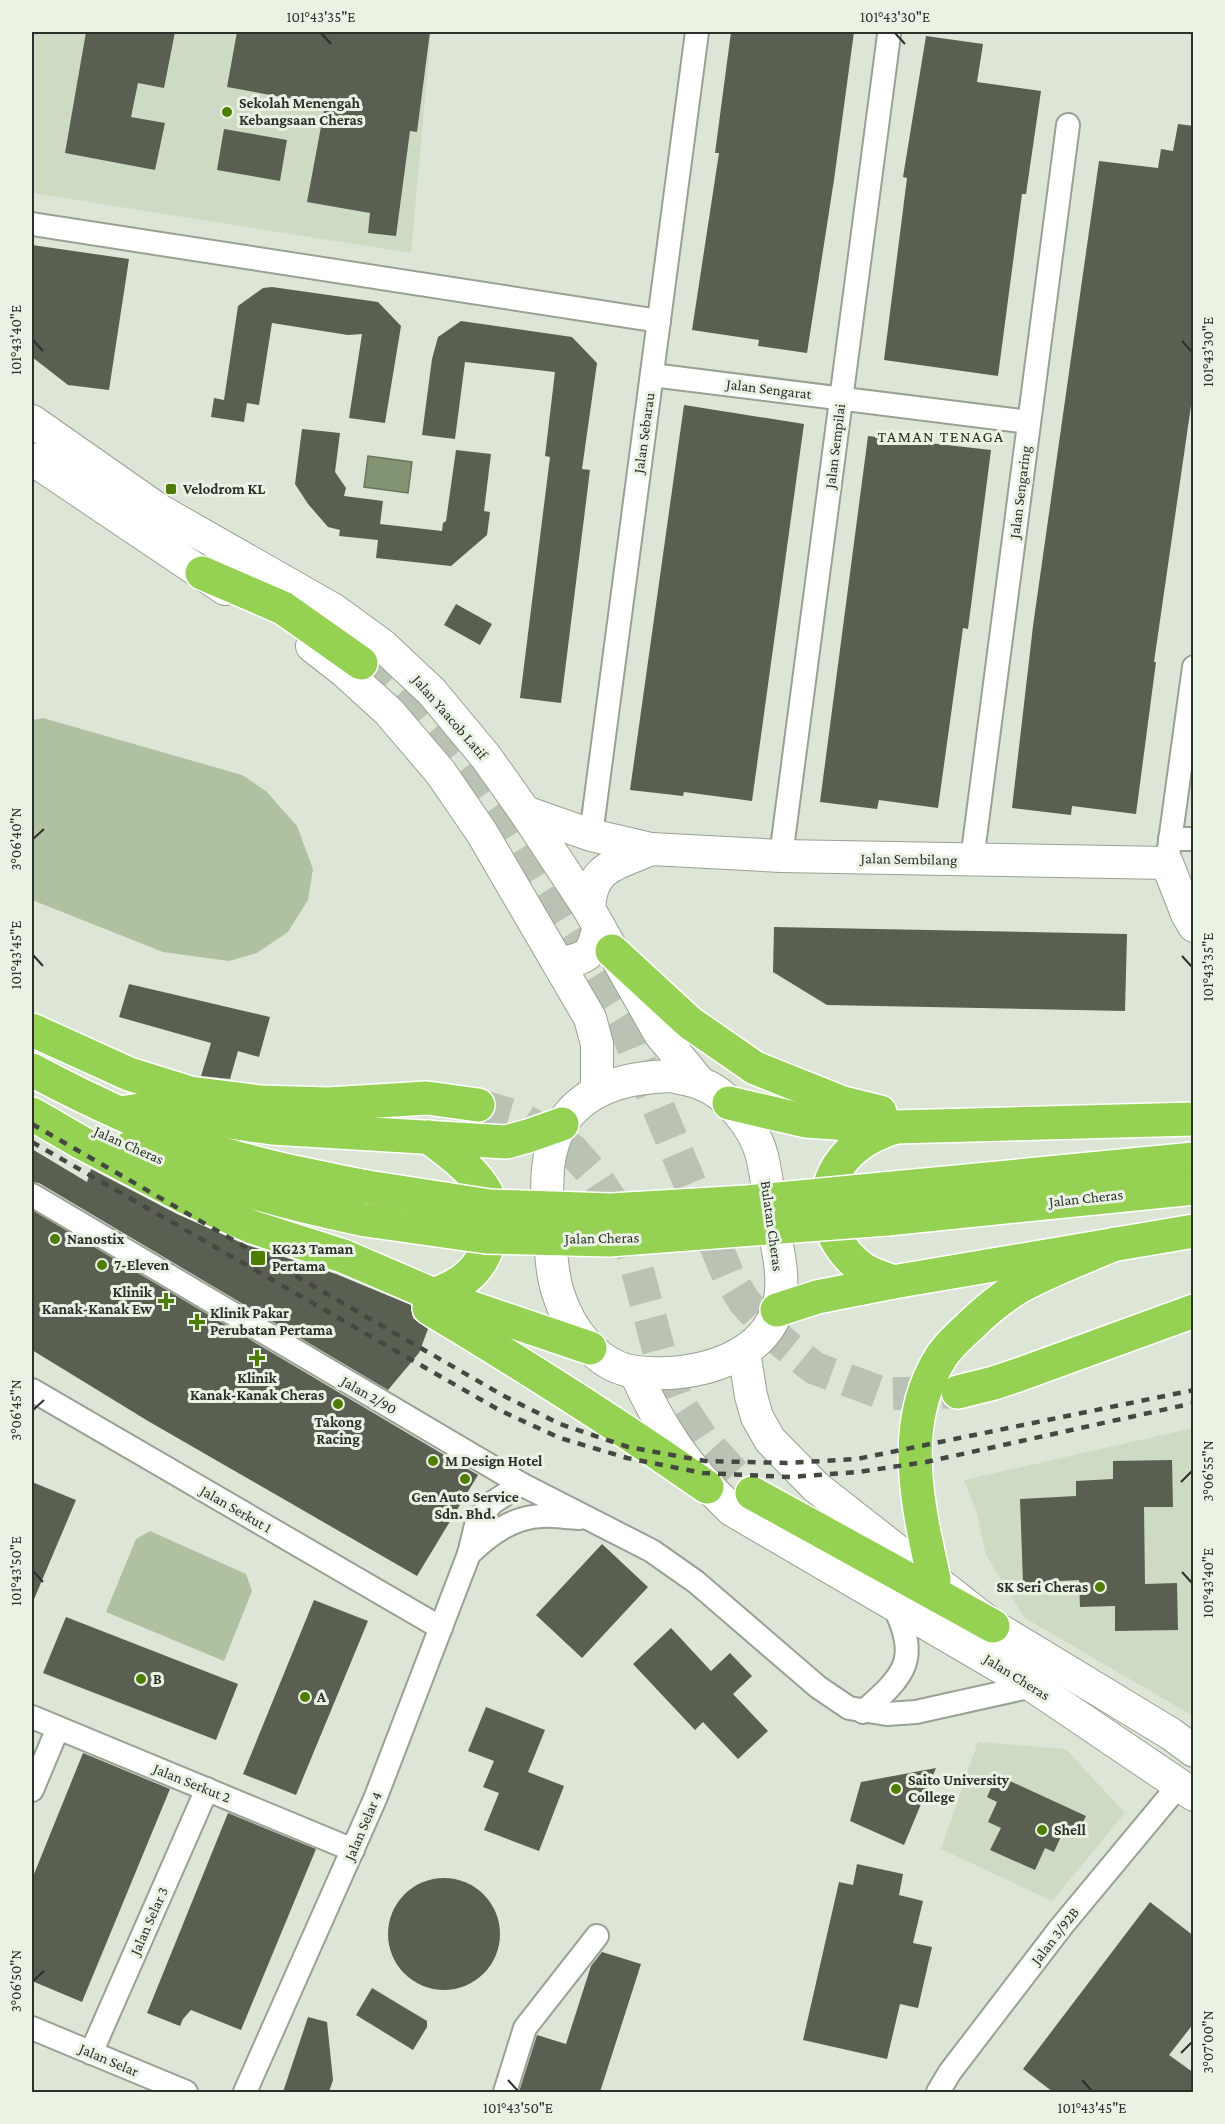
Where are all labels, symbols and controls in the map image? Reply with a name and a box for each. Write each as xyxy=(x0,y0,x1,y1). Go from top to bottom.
text: 101°43'35"E xyxy=(287,9,355,25)
text: 101°43'30"E xyxy=(860,9,930,25)
place label: Sekolah Menengah Kebangsaan Cheras xyxy=(239,95,363,128)
marker: Sekolah Menengah Kebangsaan Cheras xyxy=(220,105,234,119)
text: 101°43'40"E xyxy=(8,305,24,375)
text: 101°43'30"E xyxy=(1200,317,1216,387)
street label: Jalan Sengarat xyxy=(723,376,814,403)
street label: Jalan Sebarau xyxy=(630,392,659,476)
street label: Jalan Sempilai xyxy=(822,403,849,491)
district label: TAMAN TENAGA xyxy=(877,428,1005,445)
street label: Jalan Sengaring xyxy=(1006,445,1035,541)
place label: Velodrom KL xyxy=(182,481,266,497)
marker: Velodrom KL xyxy=(164,482,178,496)
street label: Jalan Yaacob Latif xyxy=(407,670,492,764)
text: 3°06'40"N xyxy=(8,807,24,870)
street label: Jalan Sembilang xyxy=(859,850,957,869)
text: 101°43'45"E xyxy=(8,921,24,989)
text: 101°43'35"E xyxy=(1200,933,1216,1001)
street label: Jalan Cheras xyxy=(89,1122,166,1168)
street label: Bulatan Cheras xyxy=(758,1180,786,1272)
street label: Jalan Cheras xyxy=(1046,1186,1124,1211)
street label: Jalan Cheras xyxy=(563,1229,640,1248)
place label: Nanostix xyxy=(67,1231,125,1247)
marker: Nanostix xyxy=(48,1232,62,1246)
place label: KG23 Taman Pertama xyxy=(272,1241,354,1274)
marker: KG23 Taman Pertama xyxy=(249,1249,267,1267)
place label: 7-Eleven xyxy=(114,1257,170,1273)
marker: 7-Eleven xyxy=(95,1258,109,1272)
place label: Klinik Kanak-Kanak Ew xyxy=(42,1284,153,1317)
marker: Klinik Kanak-Kanak Ew xyxy=(157,1292,175,1310)
place label: Klinik Pakar Perubatan Pertama xyxy=(210,1305,333,1338)
marker: Klinik Pakar Perubatan Pertama xyxy=(188,1313,206,1331)
marker: Klinik Kanak-Kanak Cheras xyxy=(248,1349,266,1367)
place label: Klinik Kanak-Kanak Cheras xyxy=(190,1370,324,1403)
street label: Jalan 2/90 xyxy=(336,1372,400,1418)
text: 3°06'45"N xyxy=(8,1379,24,1441)
marker: Takong Racing xyxy=(331,1397,345,1411)
place label: Takong Racing xyxy=(314,1414,362,1447)
text: 3°06'55"N xyxy=(1200,1440,1216,1502)
place label: M Design Hotel xyxy=(445,1453,543,1469)
marker: M Design Hotel xyxy=(426,1454,440,1468)
marker: Gen Auto Service Sdn. Bhd. xyxy=(458,1472,472,1486)
street label: Jalan Serkut 1 xyxy=(195,1481,275,1537)
place label: Gen Auto Service Sdn. Bhd. xyxy=(411,1489,519,1522)
text: 101°43'50"E xyxy=(8,1536,24,1606)
text: 101°43'40"E xyxy=(1200,1548,1216,1618)
place label: SK Seri Cheras xyxy=(996,1579,1088,1595)
marker: SK Seri Cheras xyxy=(1093,1580,1107,1594)
street label: Jalan Cheras xyxy=(979,1649,1053,1704)
place label: B xyxy=(153,1671,162,1687)
marker: B xyxy=(134,1672,148,1686)
place label: A xyxy=(316,1689,327,1705)
marker: A xyxy=(298,1690,312,1704)
street label: Jalan Serkut 2 xyxy=(149,1759,233,1807)
place label: Saito University College xyxy=(908,1772,1010,1805)
marker: Saito University College xyxy=(889,1782,903,1796)
street label: Jalan Selar 4 xyxy=(341,1789,386,1865)
place label: Shell xyxy=(1054,1822,1086,1838)
marker: Shell xyxy=(1035,1823,1049,1837)
street label: Jalan Selar 3 xyxy=(126,1884,172,1960)
street label: Jalan 3/92B xyxy=(1027,1904,1083,1970)
text: 3°06'50"N xyxy=(8,1950,24,2012)
text: 3°07'00"N xyxy=(1200,2010,1216,2074)
street label: Jalan Selar xyxy=(75,2040,142,2081)
text: 101°43'50"E xyxy=(483,2100,553,2116)
text: 101°43'45"E xyxy=(1058,2100,1126,2116)

